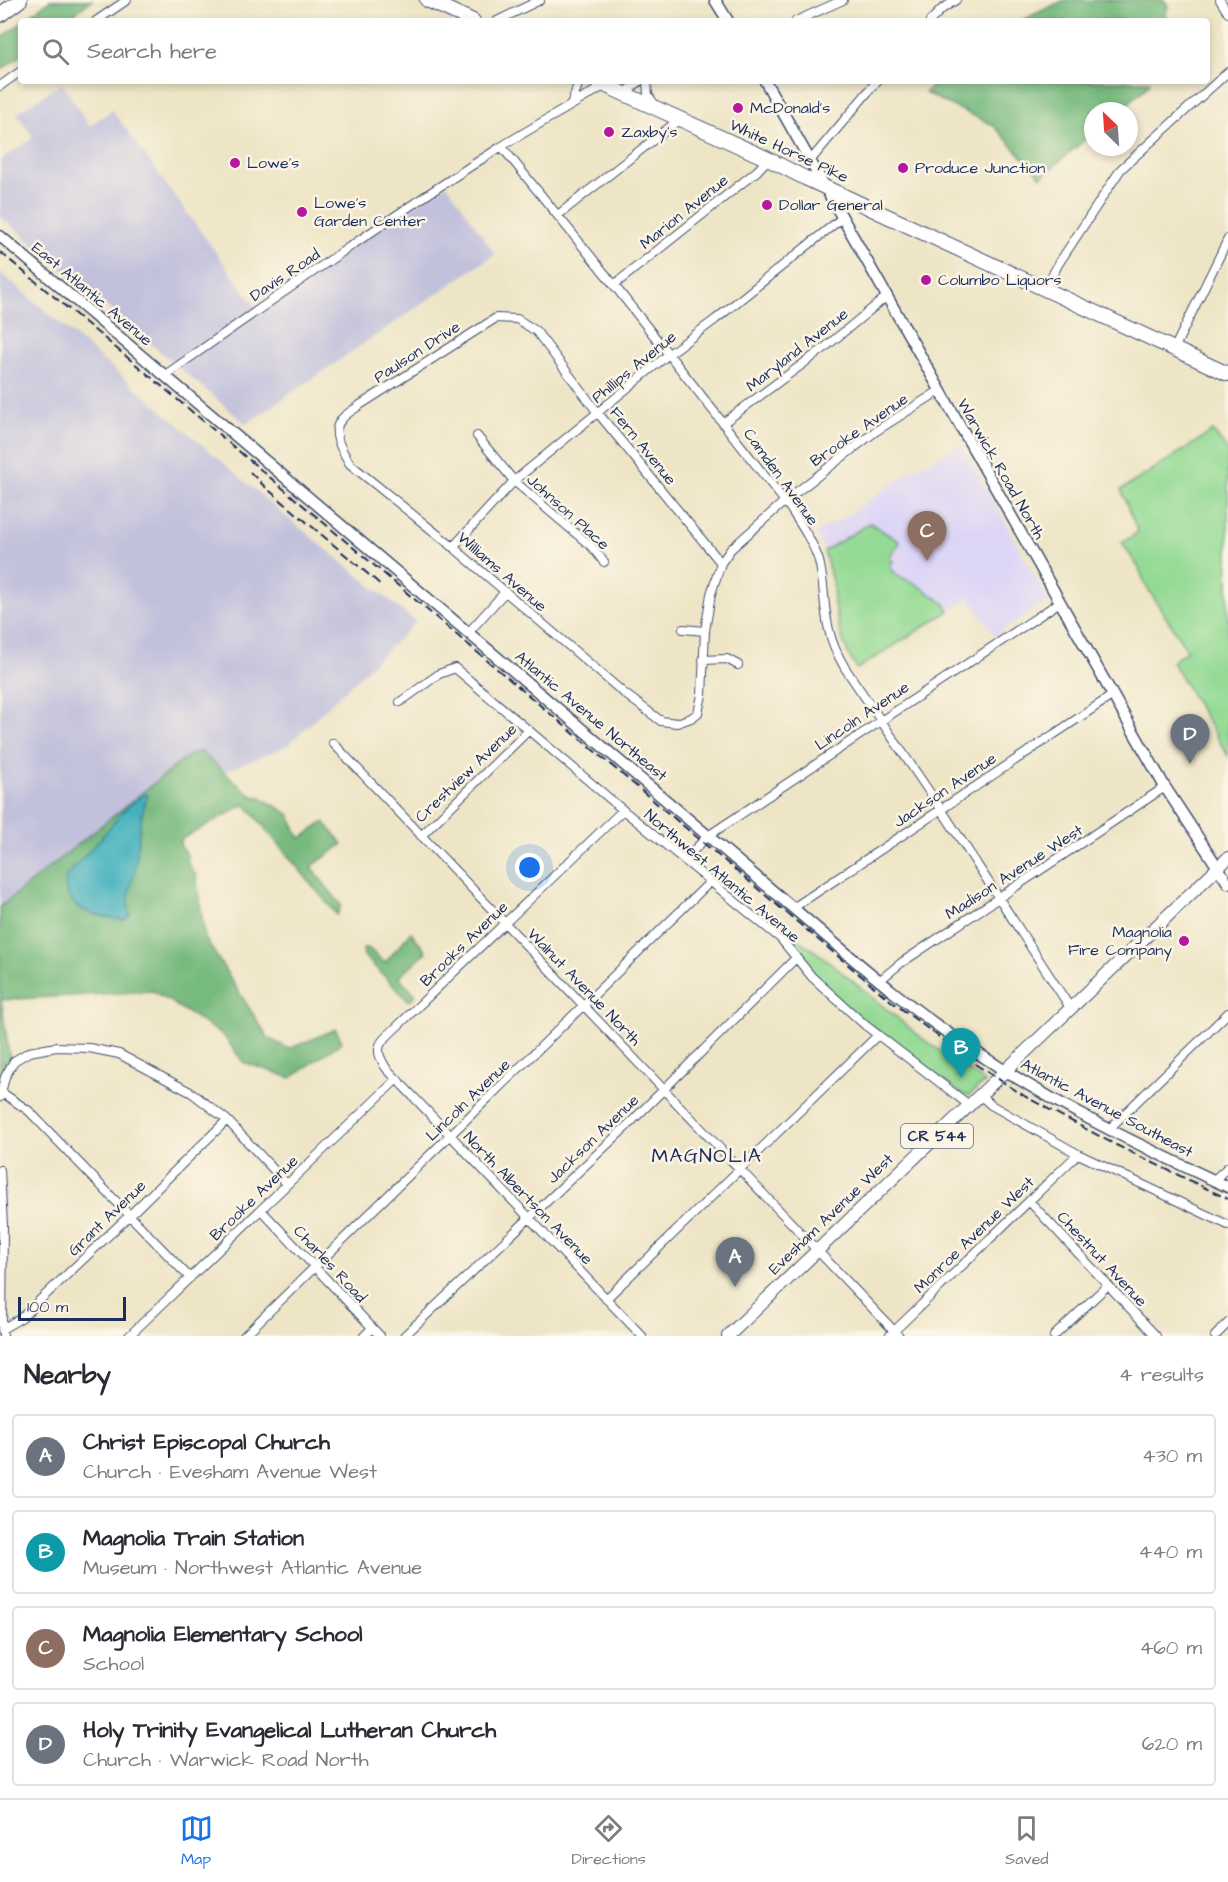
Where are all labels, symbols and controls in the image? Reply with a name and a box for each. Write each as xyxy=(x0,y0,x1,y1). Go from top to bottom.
search box xyxy=(18,18,1210,84)
icon: search xyxy=(39,35,72,68)
text: Search here xyxy=(87,36,217,67)
place label: McDonald's xyxy=(750,97,830,119)
marker: McDonald's xyxy=(731,101,745,115)
north arrow xyxy=(1084,102,1138,156)
street label: White Horse Pike xyxy=(726,114,852,188)
place label: Zaxby's xyxy=(621,121,678,144)
marker: Zaxby's xyxy=(602,125,616,139)
place label: Lowe's xyxy=(247,152,299,174)
marker: Lowe's xyxy=(228,156,242,170)
place label: Produce Junction xyxy=(915,157,1045,179)
marker: Produce Junction xyxy=(896,161,910,175)
street label: Marion Avenue xyxy=(635,169,733,255)
place label: Lowe's Garden Center xyxy=(314,192,425,232)
place label: Dollar General xyxy=(779,194,883,216)
marker: Dollar General xyxy=(760,198,774,212)
marker: Lowe's Garden Center xyxy=(295,205,309,219)
street label: East Atlantic Avenue xyxy=(27,237,157,351)
street label: Davis Road xyxy=(246,243,324,307)
place label: Columbo Liquors xyxy=(938,269,1062,291)
marker: Columbo Liquors xyxy=(919,273,933,287)
street label: Maryland Avenue xyxy=(741,303,854,398)
street label: Paulson Drive xyxy=(369,316,465,388)
street label: Phillips Avenue xyxy=(587,326,681,408)
street label: Brooke Avenue xyxy=(806,388,913,472)
street label: Warwick Road North xyxy=(952,395,1050,543)
street label: Fern Avenue xyxy=(605,402,682,490)
street label: Camden Avenue xyxy=(738,424,824,530)
street label: Johnson Place xyxy=(522,469,614,555)
pin: C xyxy=(908,512,946,561)
street label: Williams Avenue xyxy=(453,527,552,617)
street label: Atlantic Avenue Northeast xyxy=(510,646,672,787)
street label: Lincoln Avenue xyxy=(810,676,914,756)
pin: D xyxy=(1170,714,1210,764)
street label: Crestview Avenue xyxy=(410,718,522,827)
street label: Jackson Avenue xyxy=(889,747,1001,833)
street label: Northwest Atlantic Avenue xyxy=(639,804,805,948)
street label: Madison Avenue West xyxy=(941,819,1088,925)
your location xyxy=(515,853,544,882)
street label: Brooks Avenue xyxy=(415,896,513,992)
place label: Magnolia Fire Company xyxy=(1068,921,1172,962)
street label: Walnut Avenue North xyxy=(522,923,646,1051)
marker: Magnolia Fire Company xyxy=(1177,934,1191,948)
pin: B xyxy=(942,1028,980,1078)
street label: Atlantic Avenue Southeast xyxy=(1017,1053,1198,1163)
street label: Lincoln Avenue xyxy=(421,1054,515,1146)
street label: Jackson Avenue xyxy=(542,1089,644,1189)
road number: CR 544 xyxy=(901,1124,973,1148)
street label: North Albertson Avenue xyxy=(458,1126,598,1270)
district label: MAGNOLIA xyxy=(652,1142,762,1170)
street label: Evesham Avenue West xyxy=(764,1148,899,1280)
street label: Brooke Avenue xyxy=(205,1150,303,1246)
street label: Monroe Avenue West xyxy=(909,1171,1039,1298)
street label: Grant Avenue xyxy=(63,1175,151,1261)
street label: Chestnut Avenue xyxy=(1052,1206,1152,1312)
street label: Charles Road xyxy=(288,1220,372,1308)
pin: A xyxy=(716,1238,754,1287)
scale bar xyxy=(18,1294,126,1322)
text: 100 m xyxy=(27,1296,68,1318)
text: Nearby xyxy=(24,1357,111,1393)
text: 4 results xyxy=(1119,1361,1204,1389)
text: Christ Episcopal Church xyxy=(83,1427,330,1458)
text: A xyxy=(39,1442,52,1470)
text: 430 m xyxy=(1142,1442,1202,1470)
text: Church · Evesham Avenue West xyxy=(83,1458,377,1486)
text: Magnolia Train Station xyxy=(83,1523,304,1554)
text: B xyxy=(38,1538,53,1566)
text: 440 m xyxy=(1139,1538,1202,1566)
text: Museum · Northwest Atlantic Avenue xyxy=(83,1554,422,1582)
text: Magnolia Elementary School xyxy=(83,1619,363,1650)
text: C xyxy=(38,1634,53,1662)
text: 460 m xyxy=(1140,1634,1202,1662)
text: School xyxy=(83,1650,144,1678)
text: Holy Trinity Evangelical Lutheran Church xyxy=(83,1715,496,1746)
text: D xyxy=(39,1730,52,1758)
text: 620 m xyxy=(1142,1730,1202,1758)
text: Church · Warwick Road North xyxy=(83,1746,369,1774)
tab: Map xyxy=(180,1812,213,1870)
tab: Directions xyxy=(572,1812,646,1870)
tab: Saved xyxy=(1005,1812,1048,1870)

